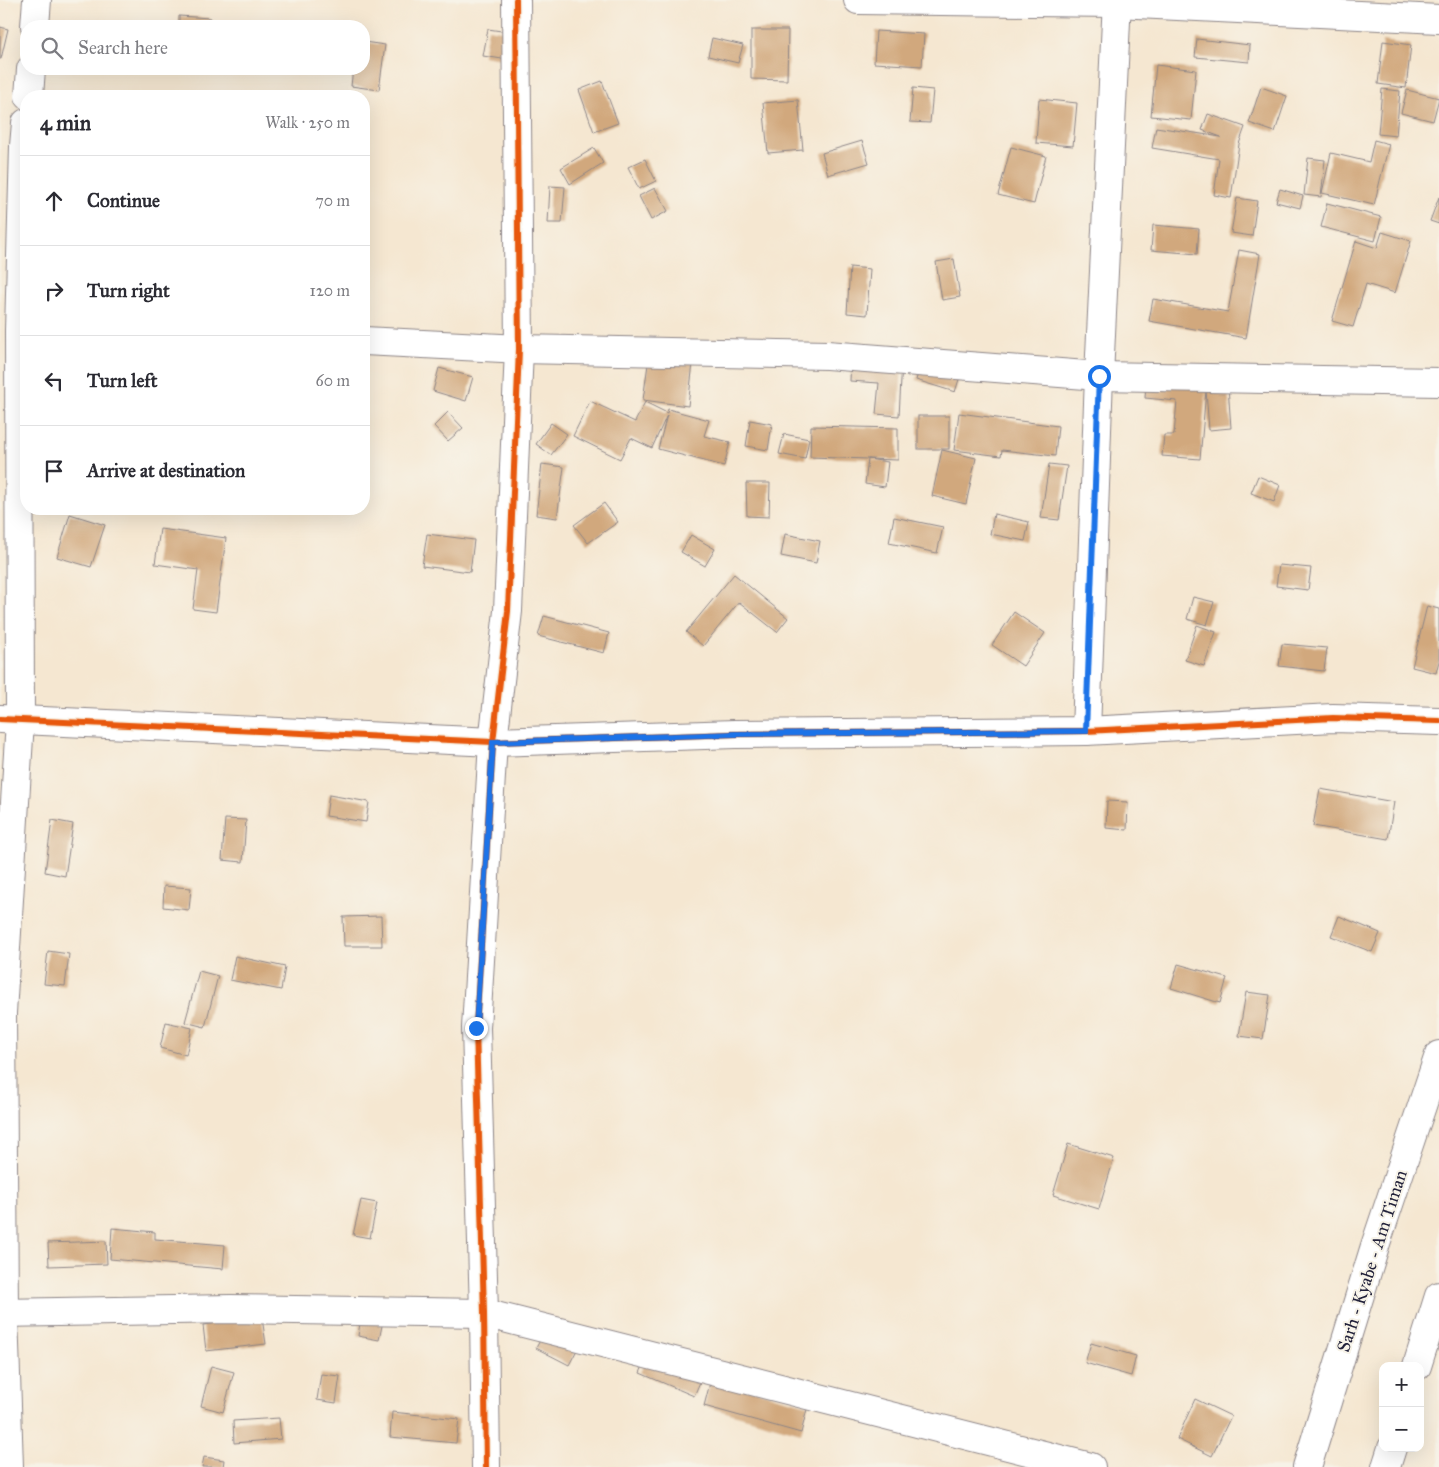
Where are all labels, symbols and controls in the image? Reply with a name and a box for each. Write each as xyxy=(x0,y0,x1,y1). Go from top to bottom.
search box xyxy=(20,20,370,75)
icon: search xyxy=(38,34,66,62)
text: Search here xyxy=(78,36,168,59)
text: 4 min xyxy=(40,110,91,136)
text: Walk · 250 m xyxy=(265,113,350,132)
icon: ahead xyxy=(40,187,68,215)
text: Continue xyxy=(87,189,160,212)
text: 70 m xyxy=(315,191,350,210)
icon: right xyxy=(40,277,68,305)
text: Turn right xyxy=(87,279,170,302)
text: 120 m xyxy=(310,281,350,300)
route start xyxy=(1088,365,1111,388)
icon: left xyxy=(40,367,68,395)
text: Turn left xyxy=(87,369,157,392)
text: 60 m xyxy=(316,371,350,390)
icon: arrive xyxy=(40,457,68,485)
text: Arrive at destination xyxy=(87,459,245,482)
route end xyxy=(465,1017,488,1040)
street label: Sarh - Kyabe - Am Timan xyxy=(1332,1167,1412,1355)
map controls xyxy=(1379,1362,1424,1452)
button: + xyxy=(1379,1362,1424,1407)
button: − xyxy=(1379,1407,1424,1452)

